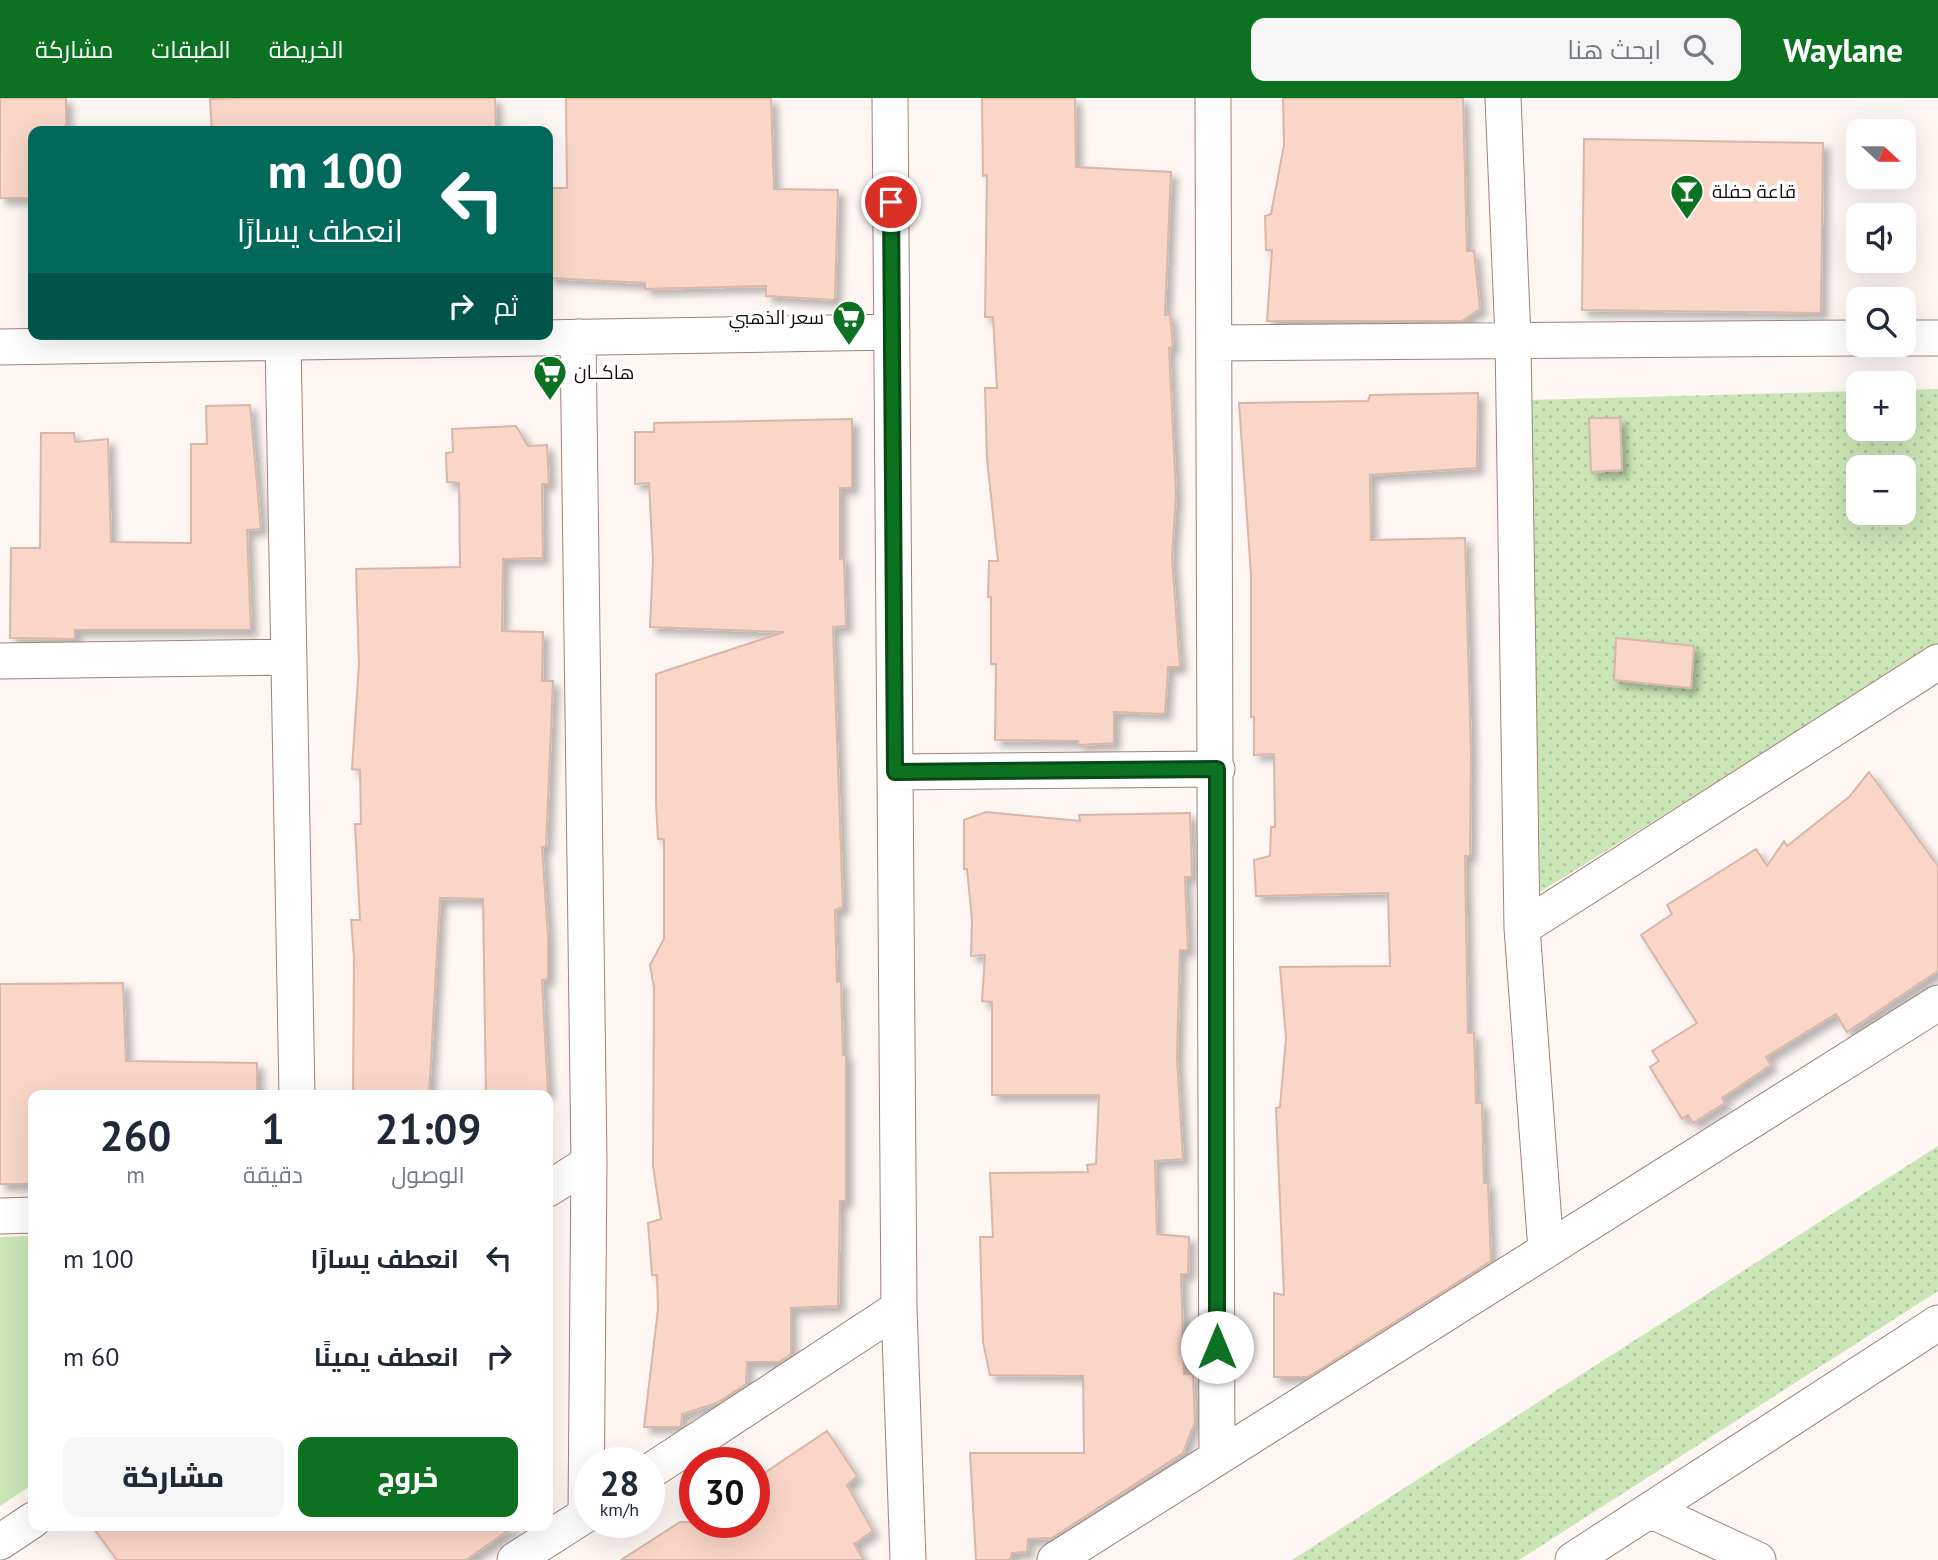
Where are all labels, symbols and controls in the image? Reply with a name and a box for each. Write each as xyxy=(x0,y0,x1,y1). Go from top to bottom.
search box xyxy=(1251,18,1741,81)
text: Waylane xyxy=(1783,28,1903,71)
icon: search xyxy=(1679,30,1717,68)
text: ابحث هنا xyxy=(1567,33,1661,66)
text: مشاركة xyxy=(35,34,113,65)
text: الطبقات xyxy=(151,34,231,65)
text: الخريطة xyxy=(269,34,344,65)
north arrow xyxy=(1846,119,1916,189)
map controls xyxy=(1846,119,1916,525)
text: 100 m xyxy=(268,138,403,202)
icon: left xyxy=(427,154,518,245)
pin xyxy=(861,172,921,232)
bar icon: قاعة حفلة xyxy=(1668,172,1706,221)
place label: قاعة حفلة xyxy=(1712,179,1796,203)
icon: arrive xyxy=(872,183,910,221)
button: sound xyxy=(1846,203,1916,273)
text: انعطف يسارًا xyxy=(237,209,403,251)
icon: right xyxy=(442,287,480,325)
button: search xyxy=(1846,287,1916,357)
text: ثم xyxy=(494,290,518,323)
supermarket icon: سعر الذهبي xyxy=(830,298,868,347)
place label: سعر الذهبي xyxy=(729,305,824,332)
supermarket icon: هاكــان xyxy=(531,353,569,402)
place label: هاكــان xyxy=(574,360,634,384)
button: + xyxy=(1846,371,1916,441)
button: − xyxy=(1846,455,1916,525)
text: 1 xyxy=(261,1101,285,1156)
text: 21:09 xyxy=(375,1101,481,1156)
text: 260 xyxy=(100,1108,171,1163)
text: m xyxy=(126,1160,145,1189)
text: دقيقة xyxy=(243,1160,303,1189)
text: الوصول xyxy=(391,1160,465,1189)
icon: left xyxy=(480,1239,518,1277)
text: 100 m xyxy=(63,1242,134,1275)
text: انعطف يسارًا xyxy=(311,1242,459,1275)
position arrow xyxy=(1180,1310,1254,1384)
icon: right xyxy=(480,1337,518,1375)
text: 60 m xyxy=(63,1340,119,1373)
text: انعطف يمينًا xyxy=(314,1340,459,1373)
button: مشاركة xyxy=(63,1437,284,1517)
button: خروج xyxy=(298,1437,518,1517)
speed limit sign: 30 xyxy=(679,1447,770,1538)
text: 28 xyxy=(600,1460,639,1506)
text: km/h xyxy=(600,1498,639,1521)

